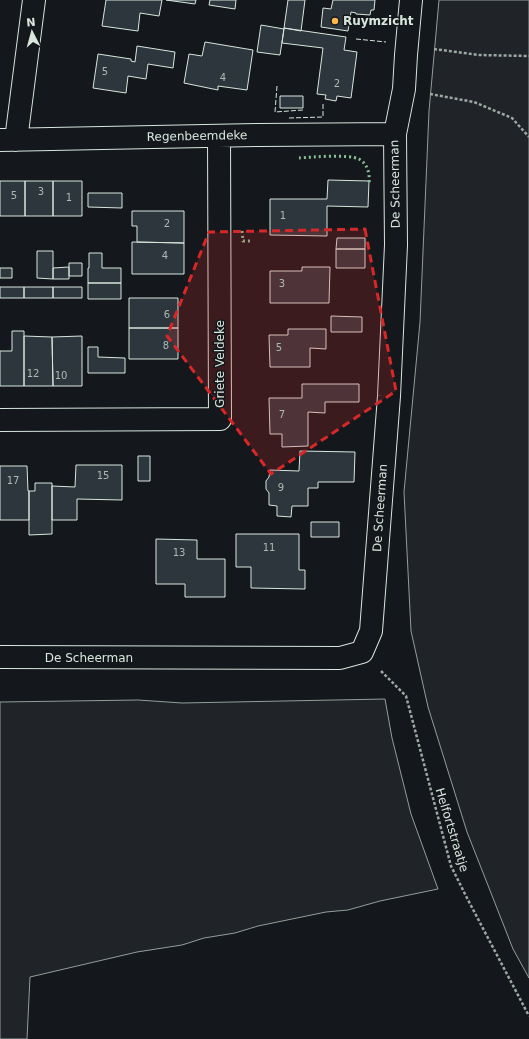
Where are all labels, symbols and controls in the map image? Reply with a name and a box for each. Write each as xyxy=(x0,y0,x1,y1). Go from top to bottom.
north arrow xyxy=(12,12,52,52)
place label: Ruymzicht xyxy=(343,14,414,28)
text: N xyxy=(26,16,36,29)
marker: Ruymzicht xyxy=(330,16,340,26)
house number: 5 xyxy=(102,66,108,77)
house number: 4 xyxy=(220,72,226,83)
house number: 2 xyxy=(334,78,340,89)
street label: Regenbeemdeke xyxy=(147,128,247,144)
street label: De Scheerman xyxy=(387,140,403,228)
house number: 3 xyxy=(38,186,44,197)
house number: 5 xyxy=(11,190,17,201)
house number: 1 xyxy=(66,192,72,203)
house number: 1 xyxy=(280,210,286,221)
house number: 2 xyxy=(164,218,170,229)
house number: 4 xyxy=(162,250,168,261)
house number: 3 xyxy=(279,278,285,289)
house number: 6 xyxy=(164,309,170,320)
street label: Griete Veldeke xyxy=(213,320,227,408)
house number: 8 xyxy=(163,340,169,351)
house number: 5 xyxy=(276,342,282,353)
house number: 12 xyxy=(27,368,39,379)
house number: 10 xyxy=(55,370,67,381)
house number: 7 xyxy=(279,409,285,420)
street label: De Scheerman xyxy=(370,463,390,553)
house number: 15 xyxy=(97,470,109,481)
house number: 17 xyxy=(7,475,19,486)
house number: 9 xyxy=(278,482,284,493)
house number: 11 xyxy=(263,542,275,553)
house number: 13 xyxy=(173,547,185,558)
street label: De Scheerman xyxy=(45,651,133,665)
street label: Helfortstraatje xyxy=(433,786,471,874)

